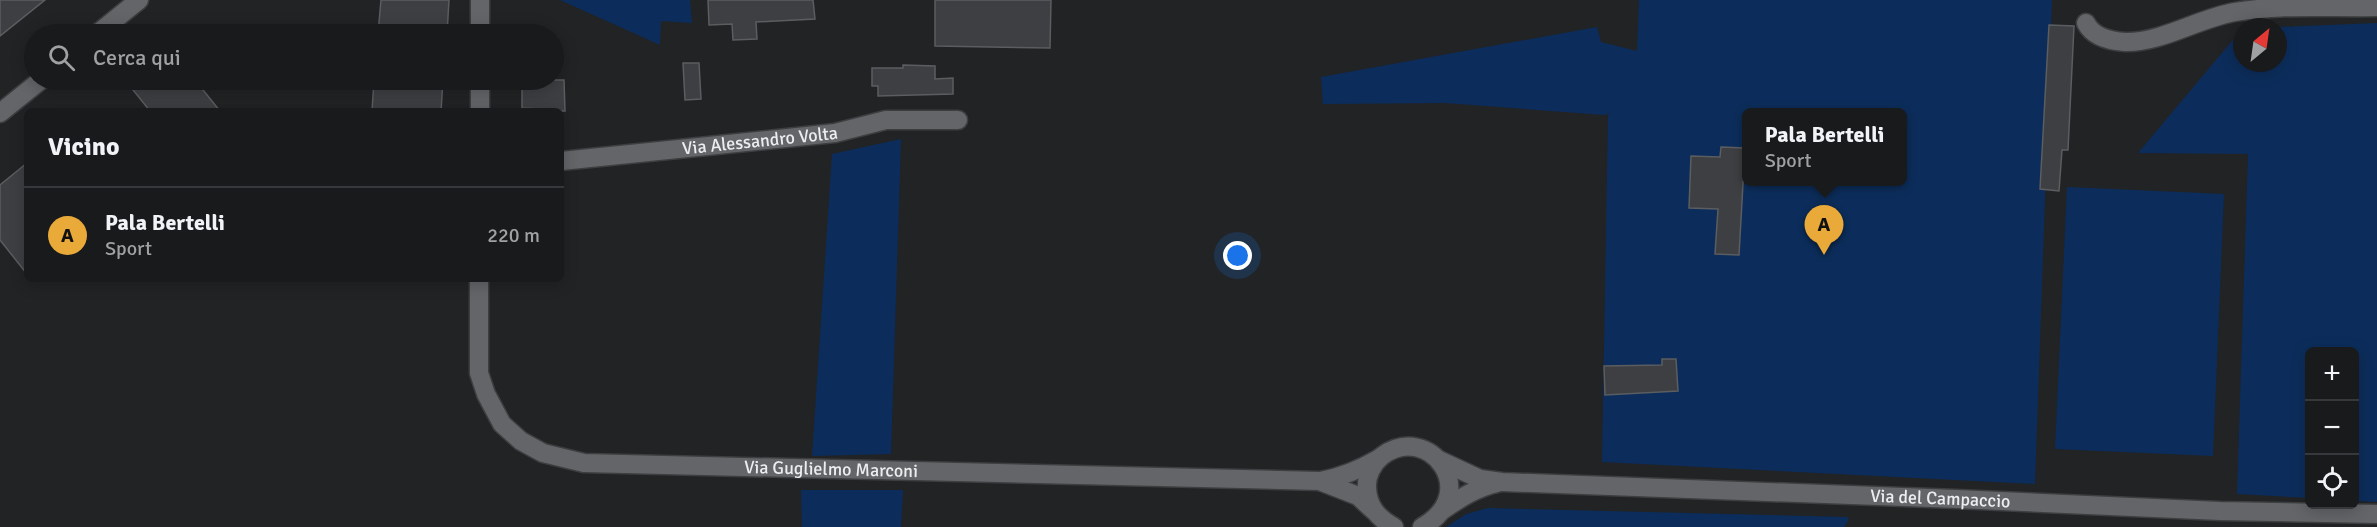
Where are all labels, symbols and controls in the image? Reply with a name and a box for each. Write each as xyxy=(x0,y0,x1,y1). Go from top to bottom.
north arrow xyxy=(2233,18,2287,72)
search box xyxy=(24,24,564,90)
icon: search xyxy=(45,41,78,74)
text: Cerca qui xyxy=(93,44,181,71)
popup xyxy=(1742,108,1907,186)
text: Pala Bertelli xyxy=(1765,121,1884,148)
street label: Via Alessandro Volta xyxy=(681,122,839,160)
text: Vicino xyxy=(48,131,120,163)
text: Sport xyxy=(1765,148,1812,173)
pin: A xyxy=(1804,206,1844,255)
text: Pala Bertelli xyxy=(105,209,225,236)
text: A xyxy=(61,223,74,248)
text: 220 m xyxy=(487,223,540,248)
text: Sport xyxy=(105,236,152,261)
your location xyxy=(1223,241,1252,270)
map controls xyxy=(2305,347,2359,509)
button: + xyxy=(2305,347,2359,401)
button: − xyxy=(2305,401,2359,455)
button: locate xyxy=(2305,455,2359,509)
street label: Via Guglielmo Marconi xyxy=(744,456,918,482)
street label: Via del Campaccio xyxy=(1870,485,2011,512)

